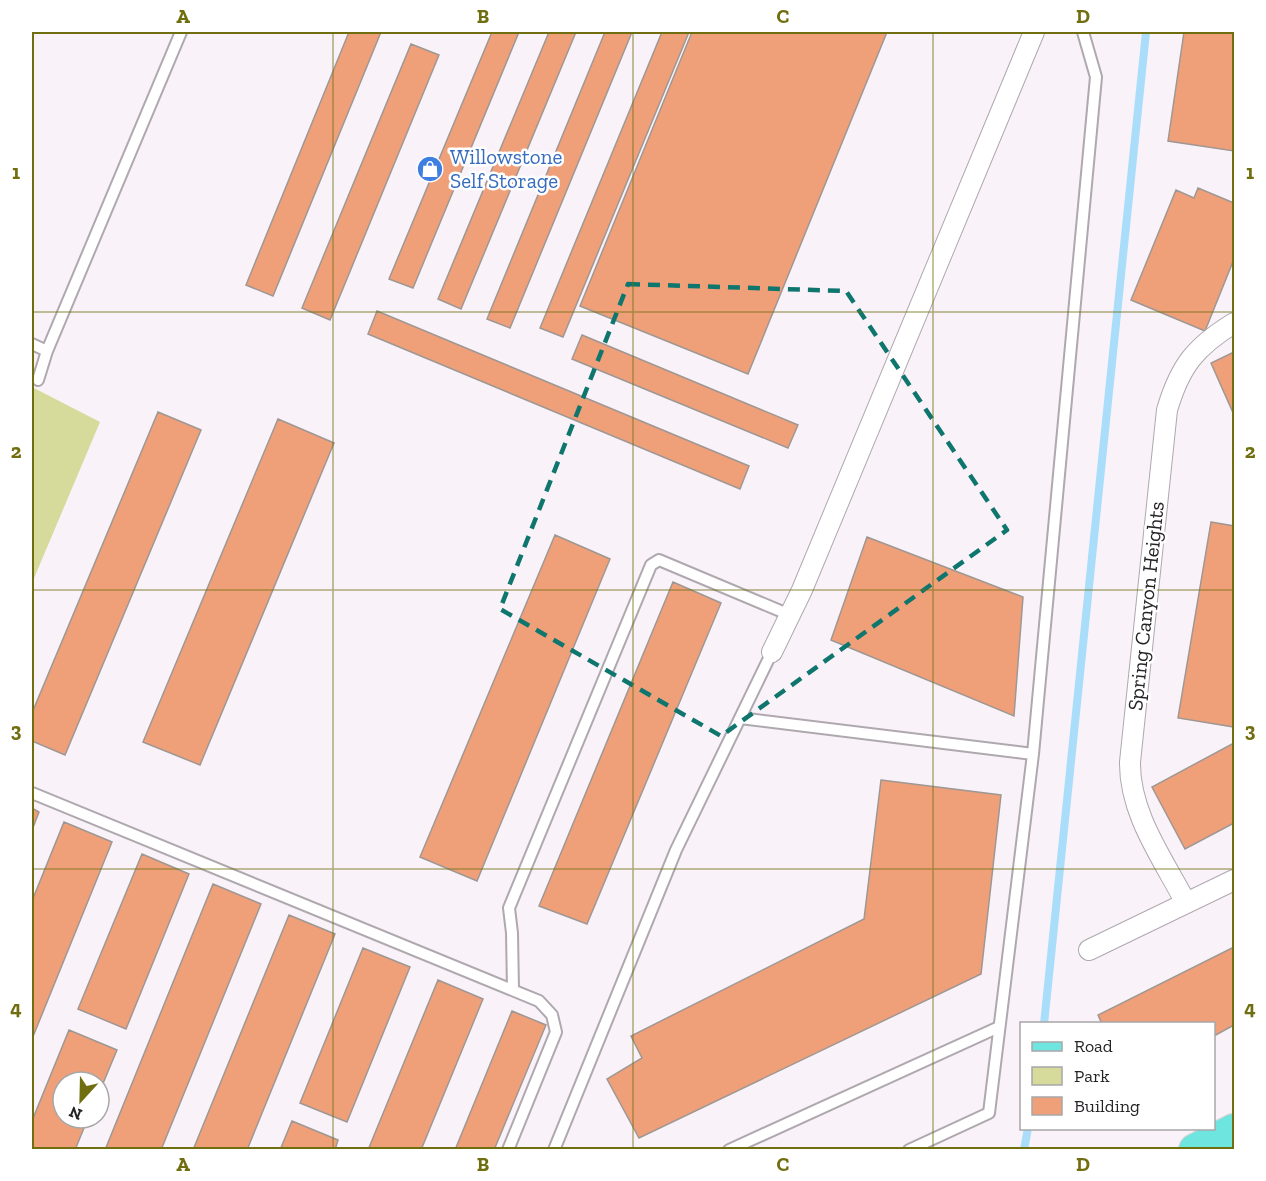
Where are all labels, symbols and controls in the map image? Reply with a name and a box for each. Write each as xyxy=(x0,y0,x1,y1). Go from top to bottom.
text: A xyxy=(176,4,190,28)
text: B xyxy=(477,4,489,28)
text: C xyxy=(777,4,790,28)
text: D xyxy=(1076,4,1090,28)
place label: Willowstone Self Storage xyxy=(450,144,563,193)
shop icon: Willowstone Self Storage xyxy=(415,154,445,184)
text: 1 xyxy=(12,160,20,184)
text: 1 xyxy=(1246,160,1254,184)
text: 2 xyxy=(11,439,22,463)
text: 2 xyxy=(1245,439,1256,463)
street label: Spring Canyon Heights xyxy=(1122,500,1169,712)
text: 3 xyxy=(11,718,22,742)
text: 3 xyxy=(1245,718,1256,742)
text: 4 xyxy=(10,996,22,1020)
text: 4 xyxy=(1244,996,1256,1020)
legend xyxy=(1020,1022,1215,1130)
text: Road xyxy=(1074,1035,1113,1057)
text: Park xyxy=(1074,1065,1110,1087)
north arrow xyxy=(51,1070,111,1130)
text: Building xyxy=(1074,1095,1140,1117)
text: N xyxy=(66,1102,85,1125)
text: A xyxy=(176,1152,190,1176)
text: B xyxy=(477,1152,489,1176)
text: C xyxy=(777,1152,790,1176)
text: D xyxy=(1076,1152,1090,1176)

